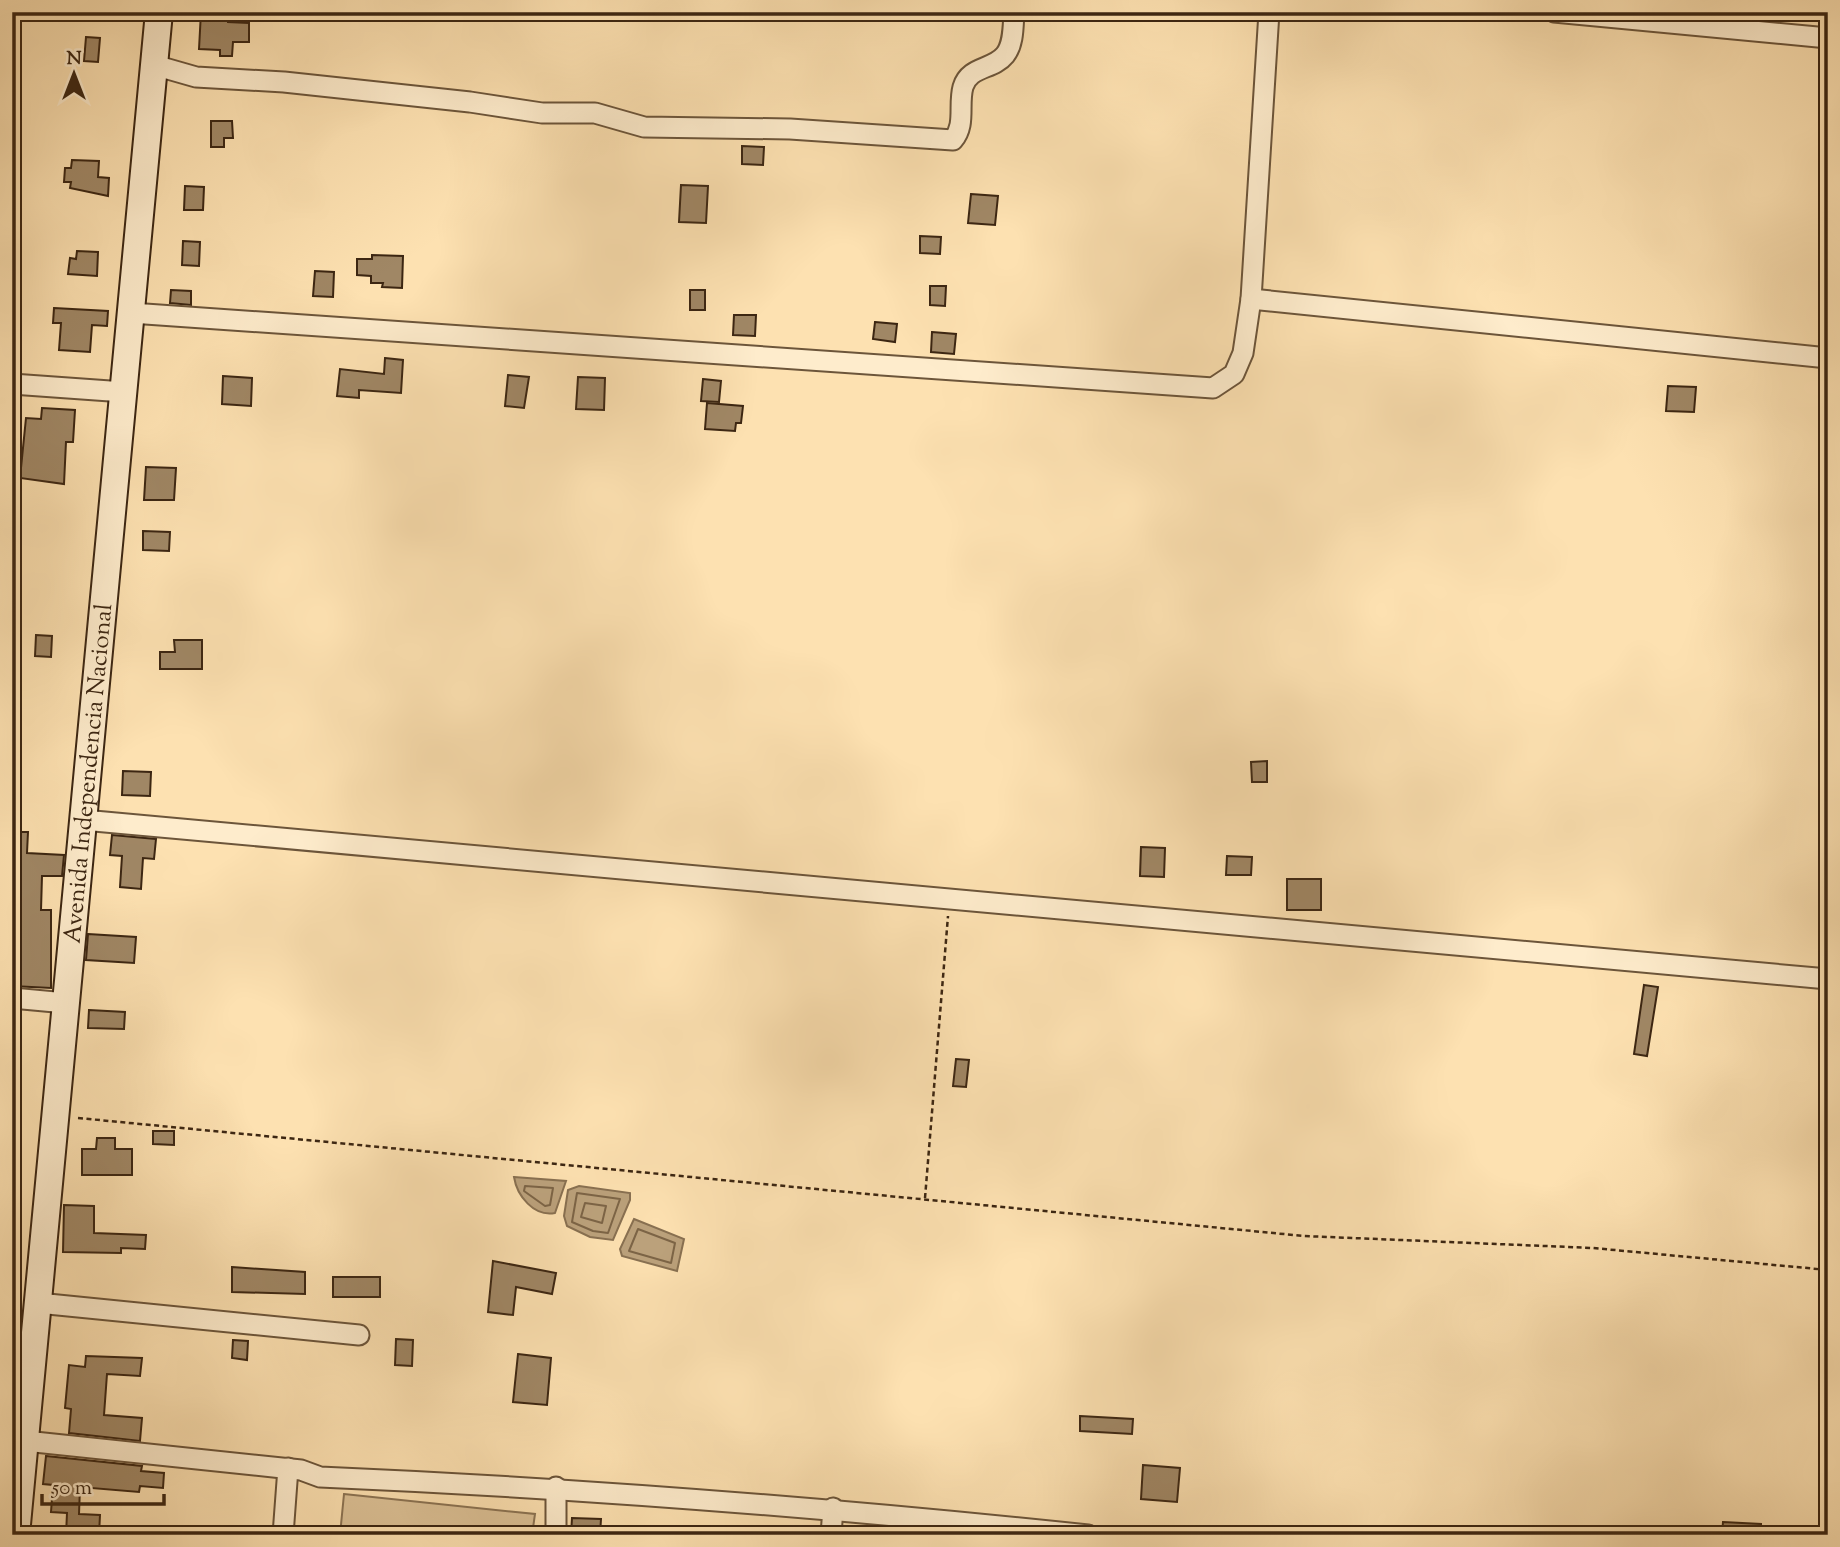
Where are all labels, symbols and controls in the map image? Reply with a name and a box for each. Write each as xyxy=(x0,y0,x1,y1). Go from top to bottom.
north arrow xyxy=(38,38,108,108)
text: N xyxy=(66,46,82,73)
street label: Avenida Independencia Nacional xyxy=(57,602,122,945)
scale bar xyxy=(42,1463,164,1507)
text: 50 m xyxy=(51,1474,92,1504)

